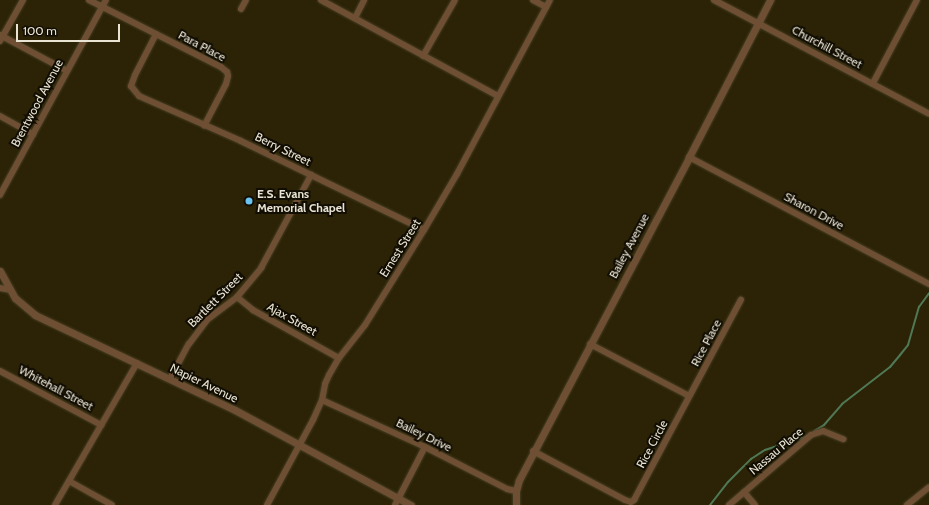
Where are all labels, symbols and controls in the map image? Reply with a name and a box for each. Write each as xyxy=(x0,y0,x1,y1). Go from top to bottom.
scale bar xyxy=(18,16,122,42)
street label: Churchill Street xyxy=(789,22,865,72)
text: 100 m xyxy=(23,23,57,38)
street label: Para Place xyxy=(176,28,228,64)
street label: Brentwood Avenue xyxy=(8,57,66,149)
street label: Berry Street xyxy=(253,129,313,169)
place label: E.S. Evans Memorial Chapel xyxy=(257,187,345,215)
street label: Sharon Drive xyxy=(782,189,846,233)
marker: E.S. Evans Memorial Chapel xyxy=(244,196,254,206)
street label: Bailey Avenue xyxy=(606,211,652,281)
street label: Ernest Street xyxy=(376,216,424,280)
street label: Bartlett Street xyxy=(185,270,245,330)
street label: Ajax Street xyxy=(264,299,320,339)
street label: Rice Place xyxy=(688,317,724,369)
street label: Napier Avenue xyxy=(168,360,240,406)
street label: Whitehall Street xyxy=(16,362,96,414)
street label: Bailey Drive xyxy=(394,415,454,455)
street label: Rice Circle xyxy=(633,418,671,470)
street label: Nassau Place xyxy=(746,424,806,478)

